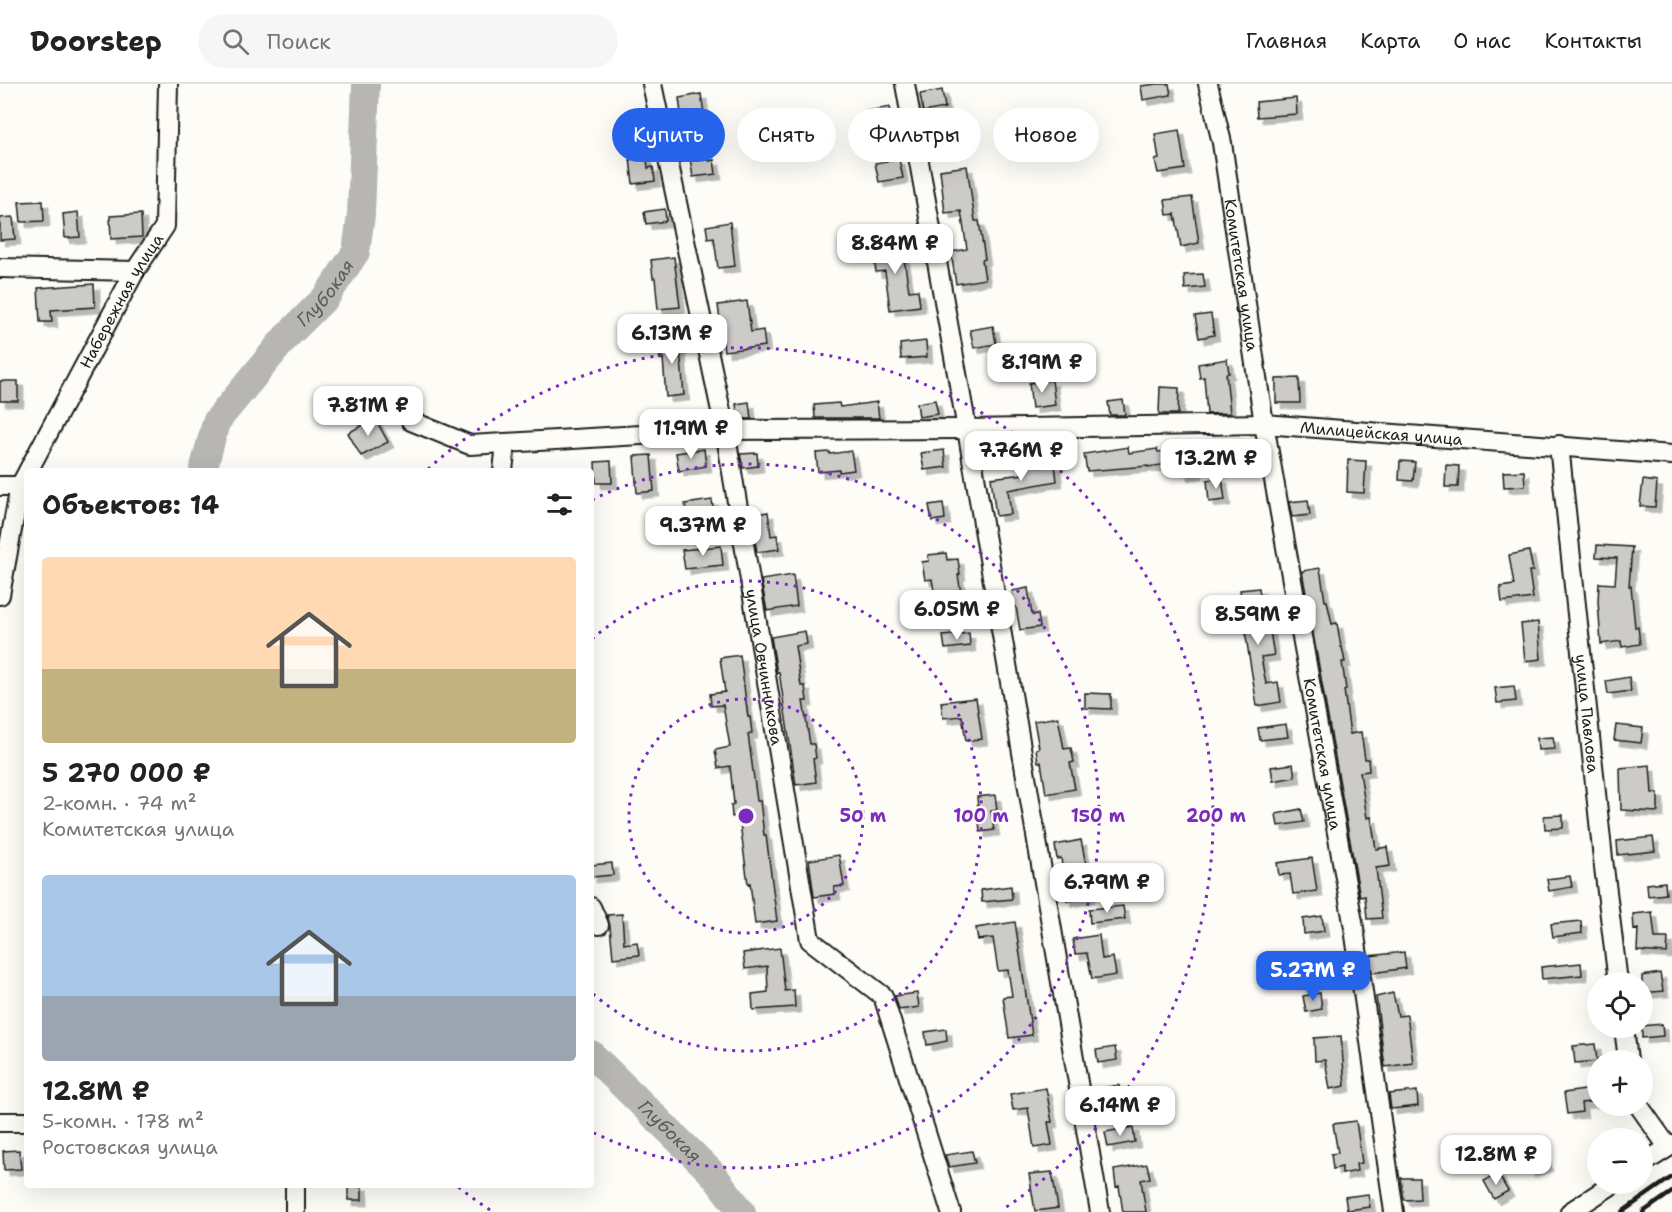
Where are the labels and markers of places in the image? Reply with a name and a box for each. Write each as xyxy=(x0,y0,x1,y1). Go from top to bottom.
pin: 8.84M ₽ xyxy=(840,224,950,275)
pin: 6.13M ₽ xyxy=(617,314,727,365)
pin: 8.19M ₽ xyxy=(987,343,1097,394)
pin: 7.81M ₽ xyxy=(313,386,423,437)
pin: 11.9M ₽ xyxy=(636,409,746,460)
pin: 7.76M ₽ xyxy=(966,431,1076,482)
pin: 13.2M ₽ xyxy=(1161,439,1271,490)
pin: 9.37M ₽ xyxy=(648,506,758,557)
pin: 6.05M ₽ xyxy=(902,590,1012,641)
pin: 8.59M ₽ xyxy=(1203,595,1313,646)
centre of rings xyxy=(736,806,756,826)
pin: 6.79M ₽ xyxy=(1052,863,1162,914)
pin: 5.27M ₽ xyxy=(1258,951,1368,1002)
pin: 6.14M ₽ xyxy=(1065,1086,1175,1137)
pin: 12.8M ₽ xyxy=(1441,1135,1551,1186)

